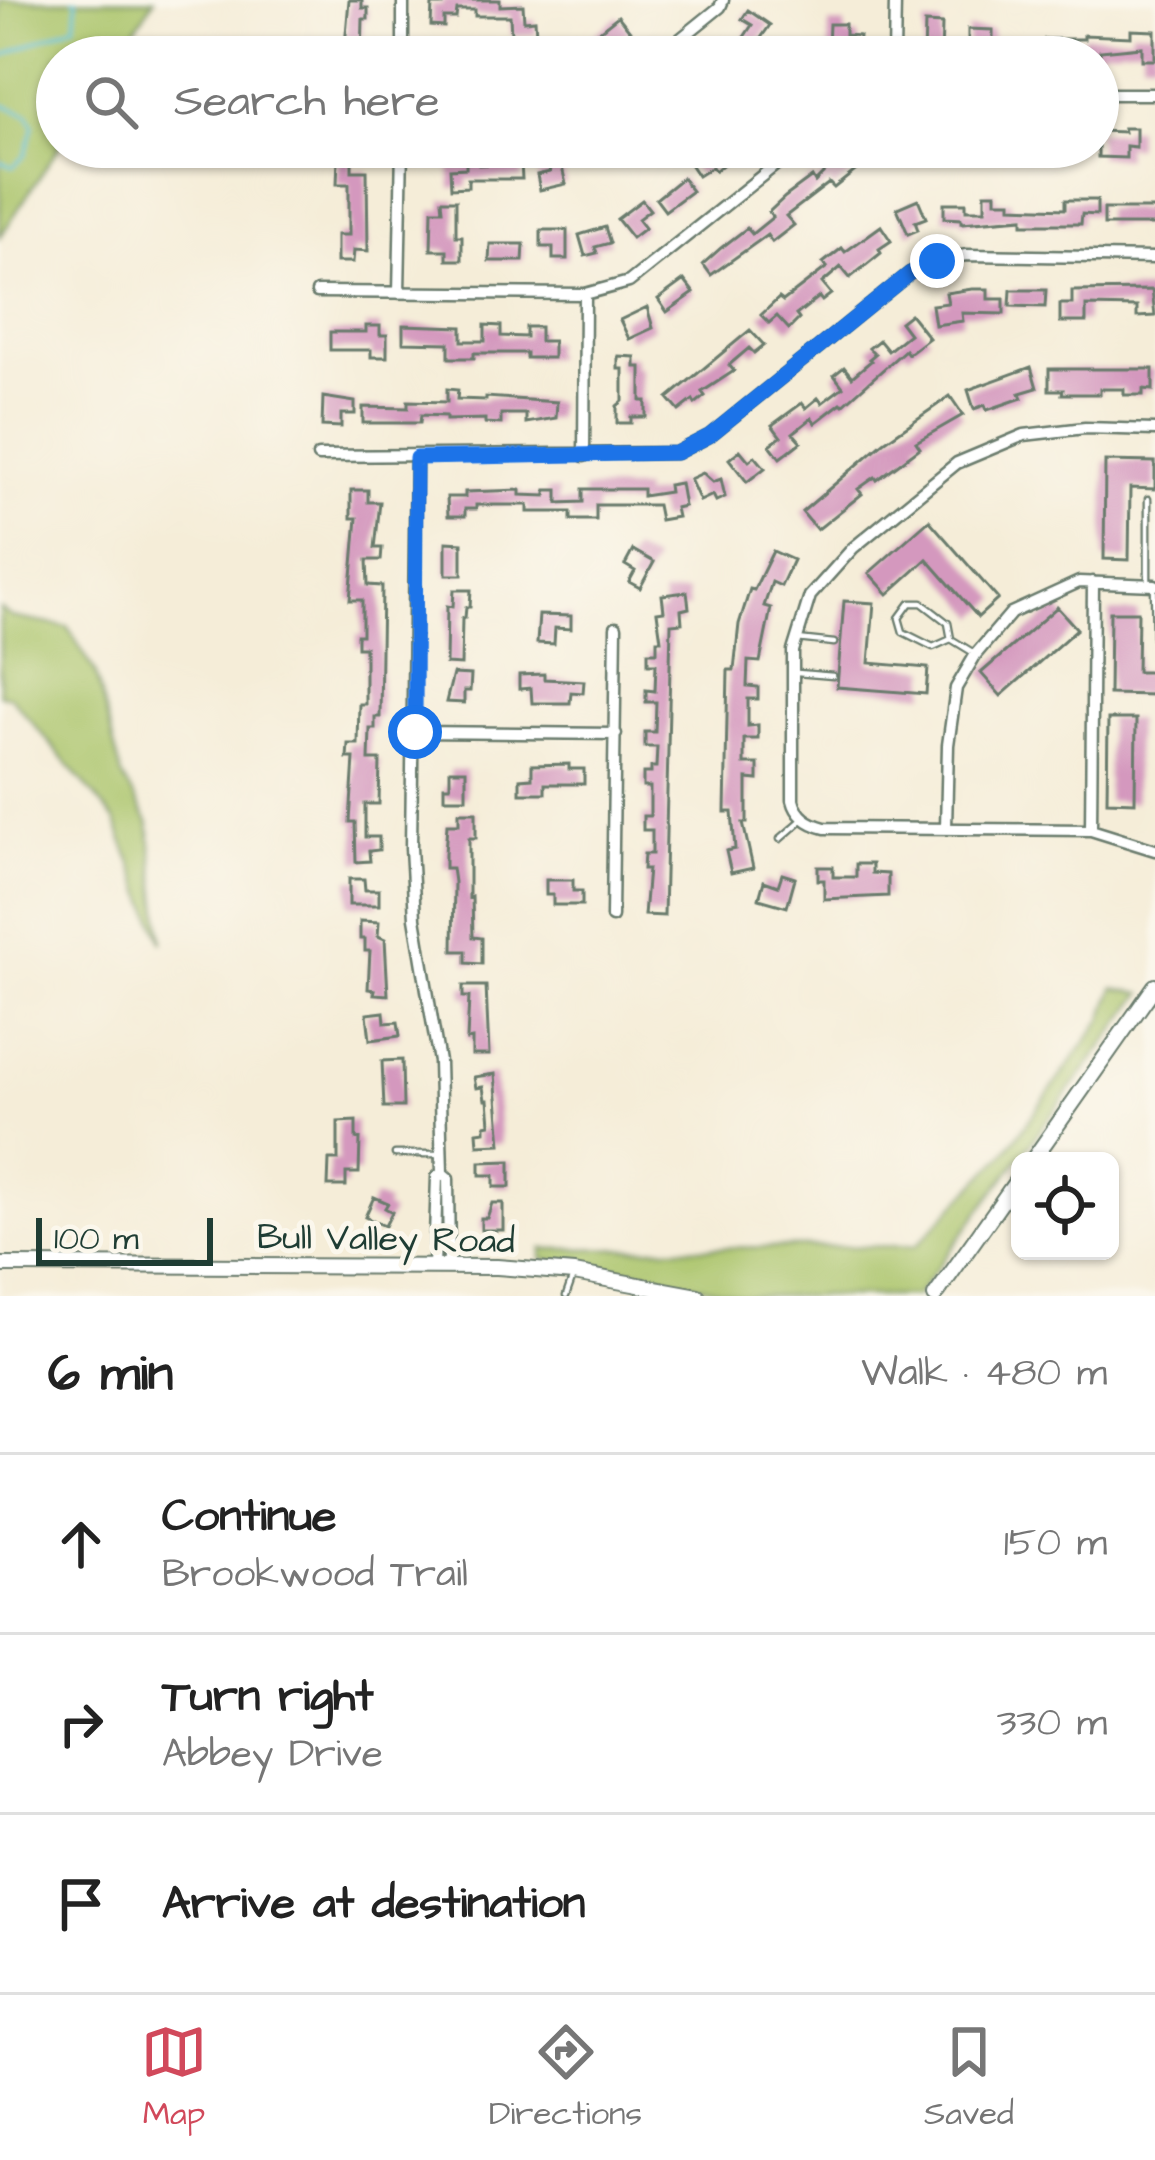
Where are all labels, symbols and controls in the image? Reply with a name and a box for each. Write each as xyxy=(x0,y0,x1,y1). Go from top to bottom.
search box xyxy=(36,36,1119,168)
icon: search xyxy=(78,69,144,135)
text: Search here xyxy=(174,71,440,133)
route end xyxy=(910,234,964,288)
route start xyxy=(388,705,442,759)
map controls xyxy=(1011,1152,1119,1260)
button: locate xyxy=(1011,1152,1119,1260)
scale bar xyxy=(36,1212,213,1265)
street label: Bull Valley Road xyxy=(256,1212,515,1267)
text: 100 m xyxy=(54,1216,139,1262)
text: 6 min xyxy=(48,1339,173,1410)
text: Walk · 480 m xyxy=(861,1347,1107,1401)
text: Continue xyxy=(162,1486,336,1548)
icon: ahead xyxy=(48,1511,114,1577)
text: 150 m xyxy=(1004,1517,1107,1571)
text: Brookwood Trail xyxy=(162,1548,468,1602)
text: Turn right xyxy=(162,1666,374,1728)
icon: right xyxy=(48,1691,114,1757)
text: 330 m xyxy=(997,1697,1107,1751)
text: Abbey Drive xyxy=(162,1728,383,1782)
icon: arrive xyxy=(48,1871,114,1937)
text: Arrive at destination xyxy=(162,1873,585,1935)
tab: Map xyxy=(141,2019,207,2137)
tab: Directions xyxy=(489,2019,642,2137)
tab: Saved xyxy=(924,2019,1014,2137)

